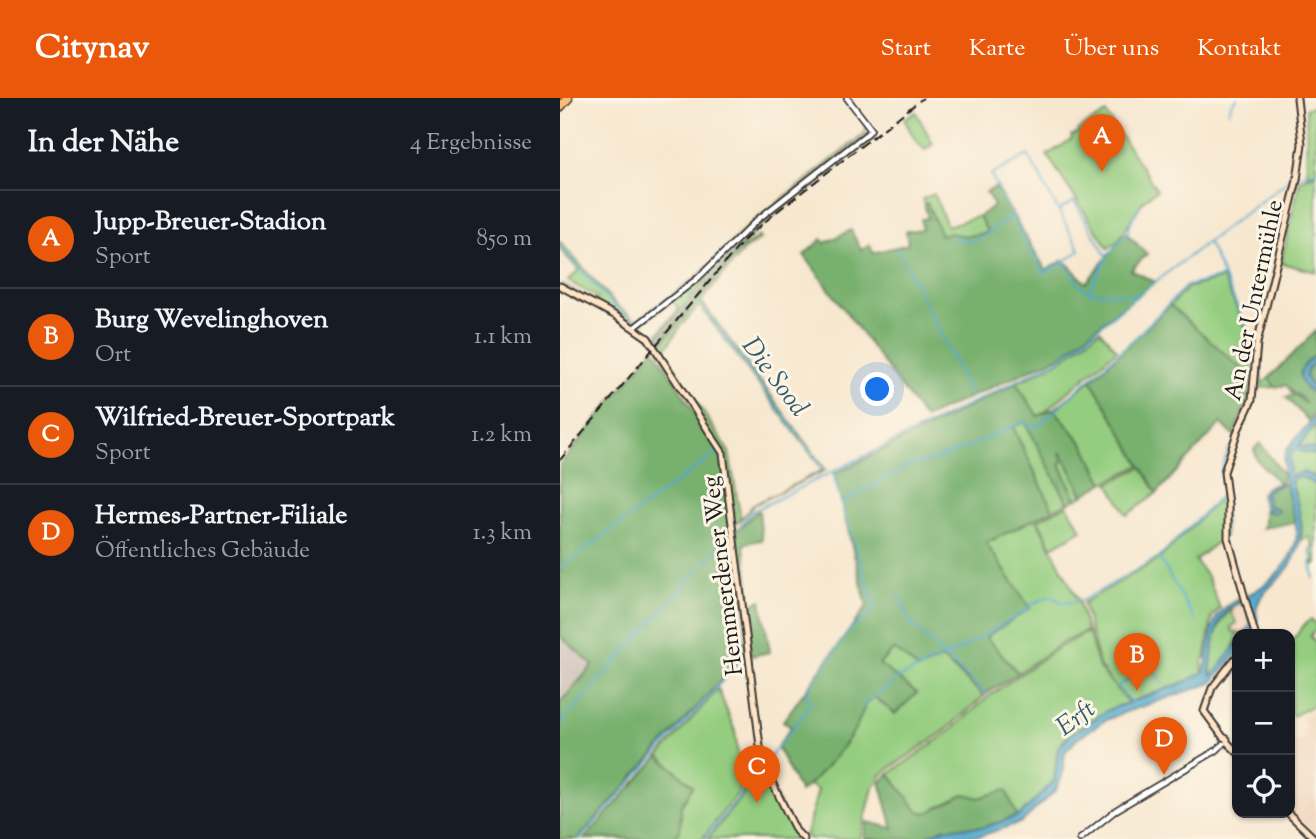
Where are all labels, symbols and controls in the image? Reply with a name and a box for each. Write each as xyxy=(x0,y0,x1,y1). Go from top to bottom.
text: Citynav xyxy=(35,25,150,73)
text: Start xyxy=(880,32,931,66)
text: Karte xyxy=(969,32,1025,66)
text: Über uns xyxy=(1063,32,1159,66)
text: Kontakt xyxy=(1197,32,1281,66)
pin: A xyxy=(1079,114,1125,172)
text: In der Nähe xyxy=(28,122,179,165)
text: 4 Ergebnisse xyxy=(410,127,532,160)
street label: An der Untermühle xyxy=(1217,197,1293,404)
text: Jupp-Breuer-Stadion xyxy=(95,204,326,241)
text: A xyxy=(42,223,60,256)
text: 850 m xyxy=(477,223,532,256)
text: Sport xyxy=(95,241,151,274)
text: Burg Wevelinghoven xyxy=(95,302,328,339)
text: B xyxy=(44,321,58,354)
text: 1.1 km xyxy=(474,321,532,354)
water label: Die Sood xyxy=(732,330,816,425)
text: Ort xyxy=(95,339,131,372)
your location xyxy=(860,372,894,406)
text: Wilfried-Breuer-Sportpark xyxy=(95,400,395,437)
text: C xyxy=(42,419,60,452)
text: 1.2 km xyxy=(471,419,532,452)
text: Sport xyxy=(95,437,151,470)
street label: Hemmerdener Weg xyxy=(695,474,753,677)
text: Hermes-Partner-Filiale xyxy=(95,498,347,535)
text: D xyxy=(42,517,60,550)
text: 1.3 km xyxy=(473,517,532,550)
text: Öffentliches Gebäude xyxy=(95,535,310,568)
map controls xyxy=(1232,629,1295,818)
button: + xyxy=(1232,629,1295,692)
pin: B xyxy=(1114,633,1160,691)
water label: Erft xyxy=(1049,692,1104,746)
button: − xyxy=(1232,692,1295,755)
pin: D xyxy=(1141,717,1187,775)
pin: C xyxy=(734,745,780,803)
button: locate xyxy=(1232,755,1295,818)

